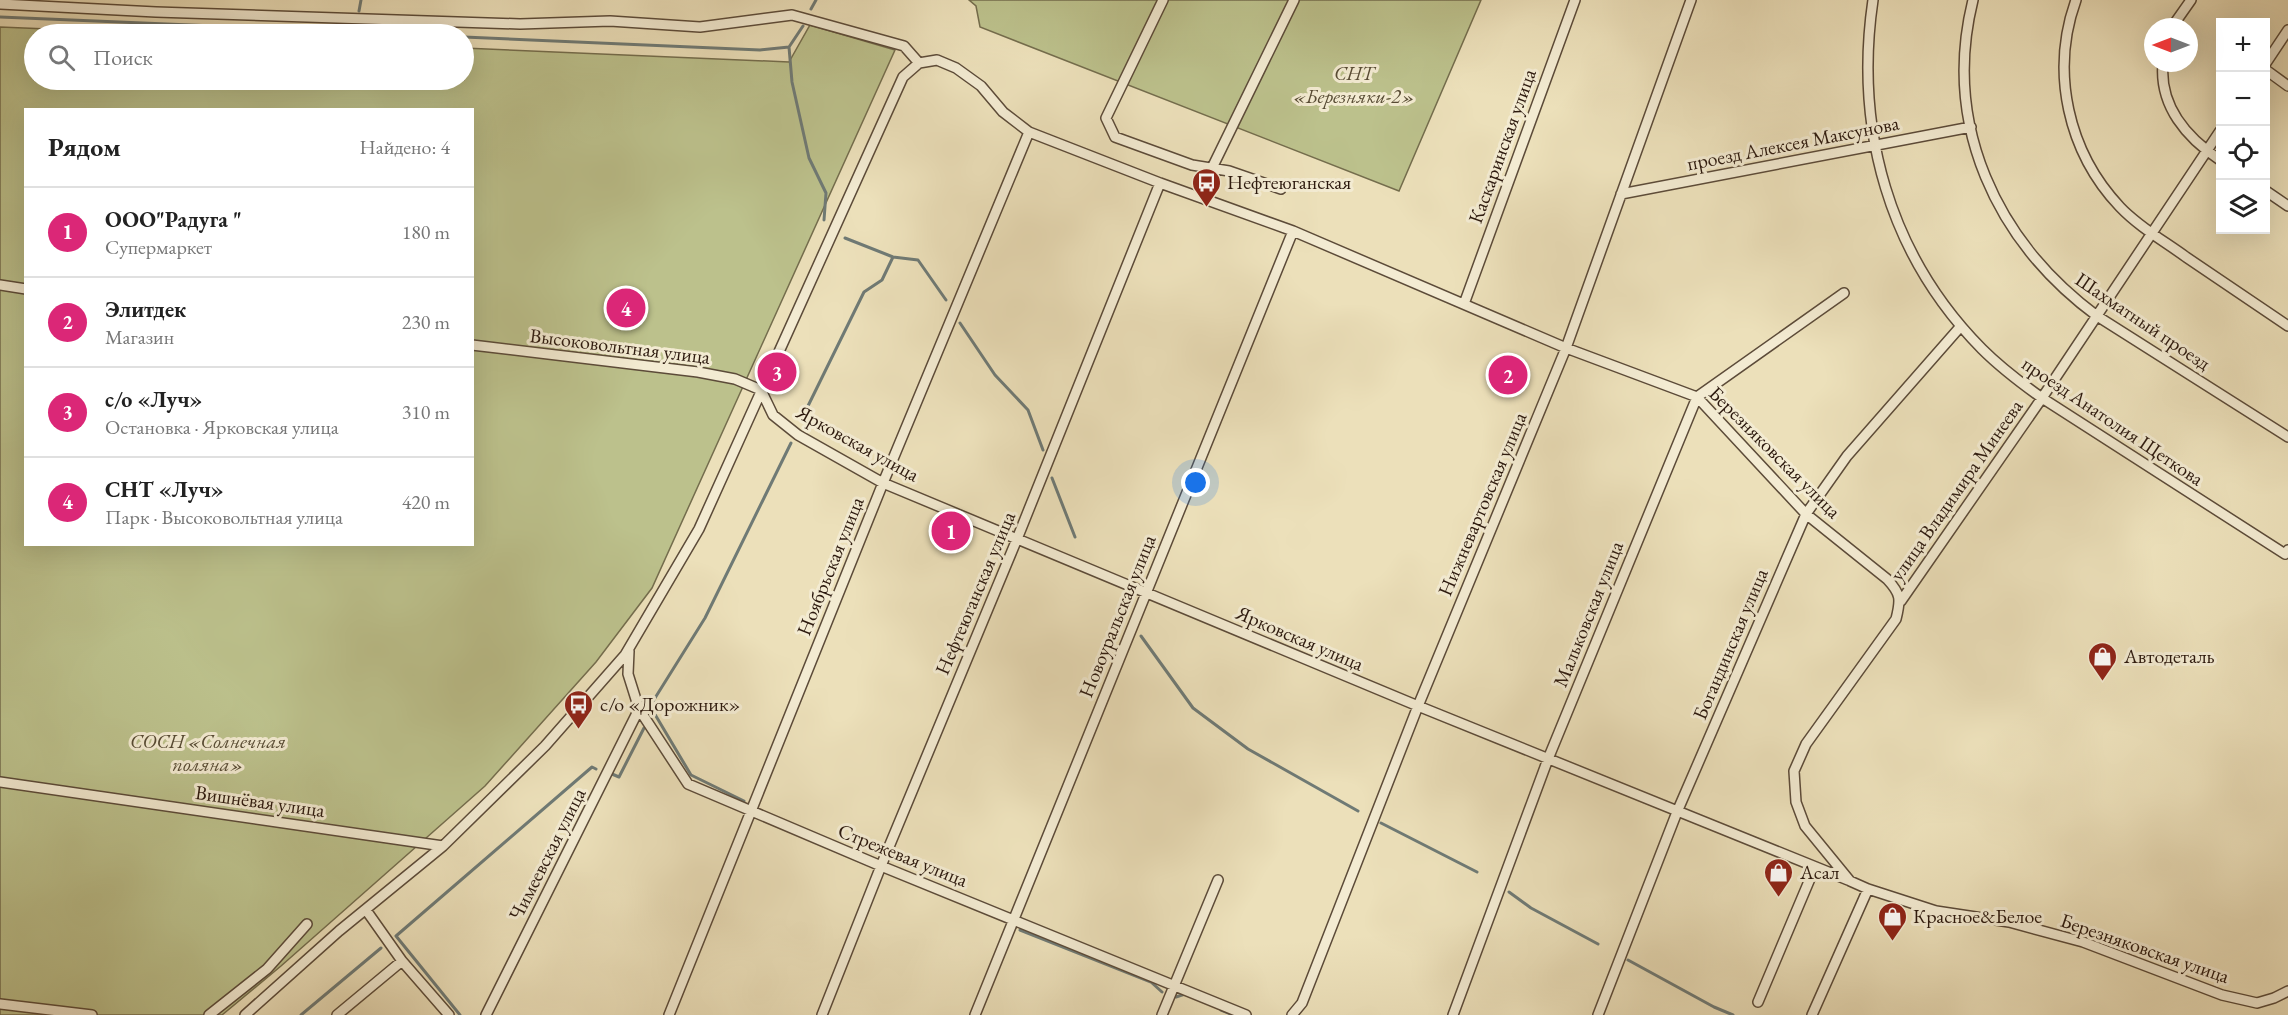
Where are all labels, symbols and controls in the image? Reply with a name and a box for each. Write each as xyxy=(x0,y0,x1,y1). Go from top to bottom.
north arrow xyxy=(2144,18,2198,72)
map controls xyxy=(2216,18,2270,234)
button: + xyxy=(2216,18,2270,72)
search box xyxy=(24,24,474,90)
icon: search xyxy=(45,41,78,74)
text: Поиск xyxy=(93,43,153,72)
park label: СНТ «Березняки-2» xyxy=(1293,60,1415,109)
street label: Каскаринская улица xyxy=(1462,65,1542,227)
button: − xyxy=(2216,72,2270,126)
street label: проезд Алексея Максунова xyxy=(1685,110,1901,176)
button: locate xyxy=(2216,126,2270,180)
text: Рядом xyxy=(48,130,121,164)
text: Найдено: 4 xyxy=(359,134,450,160)
bus stop icon: Нефтеюганская xyxy=(1190,166,1222,208)
place label: Нефтеюганская xyxy=(1227,169,1351,195)
button: layers xyxy=(2216,180,2270,234)
text: ООО"Радуга " xyxy=(105,205,242,234)
text: 1 xyxy=(62,219,73,245)
text: 180 m xyxy=(402,219,450,245)
text: Супермаркет xyxy=(105,234,212,260)
street label: Шахматный проезд xyxy=(2070,266,2216,376)
pin: 4 xyxy=(606,286,646,330)
text: Элитдек xyxy=(105,295,186,324)
text: 2 xyxy=(62,309,73,335)
text: 230 m xyxy=(402,309,450,335)
street label: Высоковольтная улица xyxy=(528,322,712,370)
text: Магазин xyxy=(105,324,174,350)
pin: 3 xyxy=(758,350,796,394)
street label: проезд Анатолия Щеткова xyxy=(2017,350,2209,492)
pin: 2 xyxy=(1488,352,1528,398)
street label: Березняковская улица xyxy=(1703,380,1847,524)
text: с/о «Луч» xyxy=(105,385,202,414)
street label: улица Владимира Минеева xyxy=(1884,394,2028,586)
street label: Ярковская улица xyxy=(791,398,924,487)
text: 3 xyxy=(62,399,73,425)
text: 310 m xyxy=(402,399,450,425)
street label: Нижневартовская улица xyxy=(1432,408,1532,600)
text: Остановка · Ярковская улица xyxy=(105,414,339,440)
your location xyxy=(1181,468,1210,497)
text: СНТ «Луч» xyxy=(105,475,224,504)
text: 4 xyxy=(62,489,73,515)
text: 420 m xyxy=(402,489,450,515)
street label: Ноябрьская улица xyxy=(790,493,870,639)
text: Парк · Высоковольтная улица xyxy=(105,504,343,530)
street label: Нефтеюганская улица xyxy=(929,507,1021,679)
pin: 1 xyxy=(932,508,970,554)
street label: Новоуральская улица xyxy=(1073,531,1161,701)
street label: Мальковская улица xyxy=(1547,537,1629,691)
street label: Богандинская улица xyxy=(1686,564,1774,724)
street label: Ярковская улица xyxy=(1231,599,1368,677)
shop icon: Автодеталь xyxy=(2087,640,2119,682)
place label: Автодеталь xyxy=(2123,643,2215,669)
bus stop icon: с/о «Дорожник» xyxy=(563,688,595,730)
place label: с/о «Дорожник» xyxy=(600,691,740,717)
park label: СОСН «Солнечная поляна» xyxy=(130,728,286,777)
street label: Вишнёвая улица xyxy=(194,779,326,823)
street label: Чимеевская улица xyxy=(502,783,592,925)
street label: Стрежевая улица xyxy=(834,817,972,893)
shop icon: Асал xyxy=(1763,856,1795,898)
place label: Асал xyxy=(1799,859,1840,885)
shop icon: Красное&Белое xyxy=(1876,900,1908,942)
place label: Красное&Белое xyxy=(1913,903,2042,929)
street label: Березняковская улица xyxy=(2057,907,2233,989)

